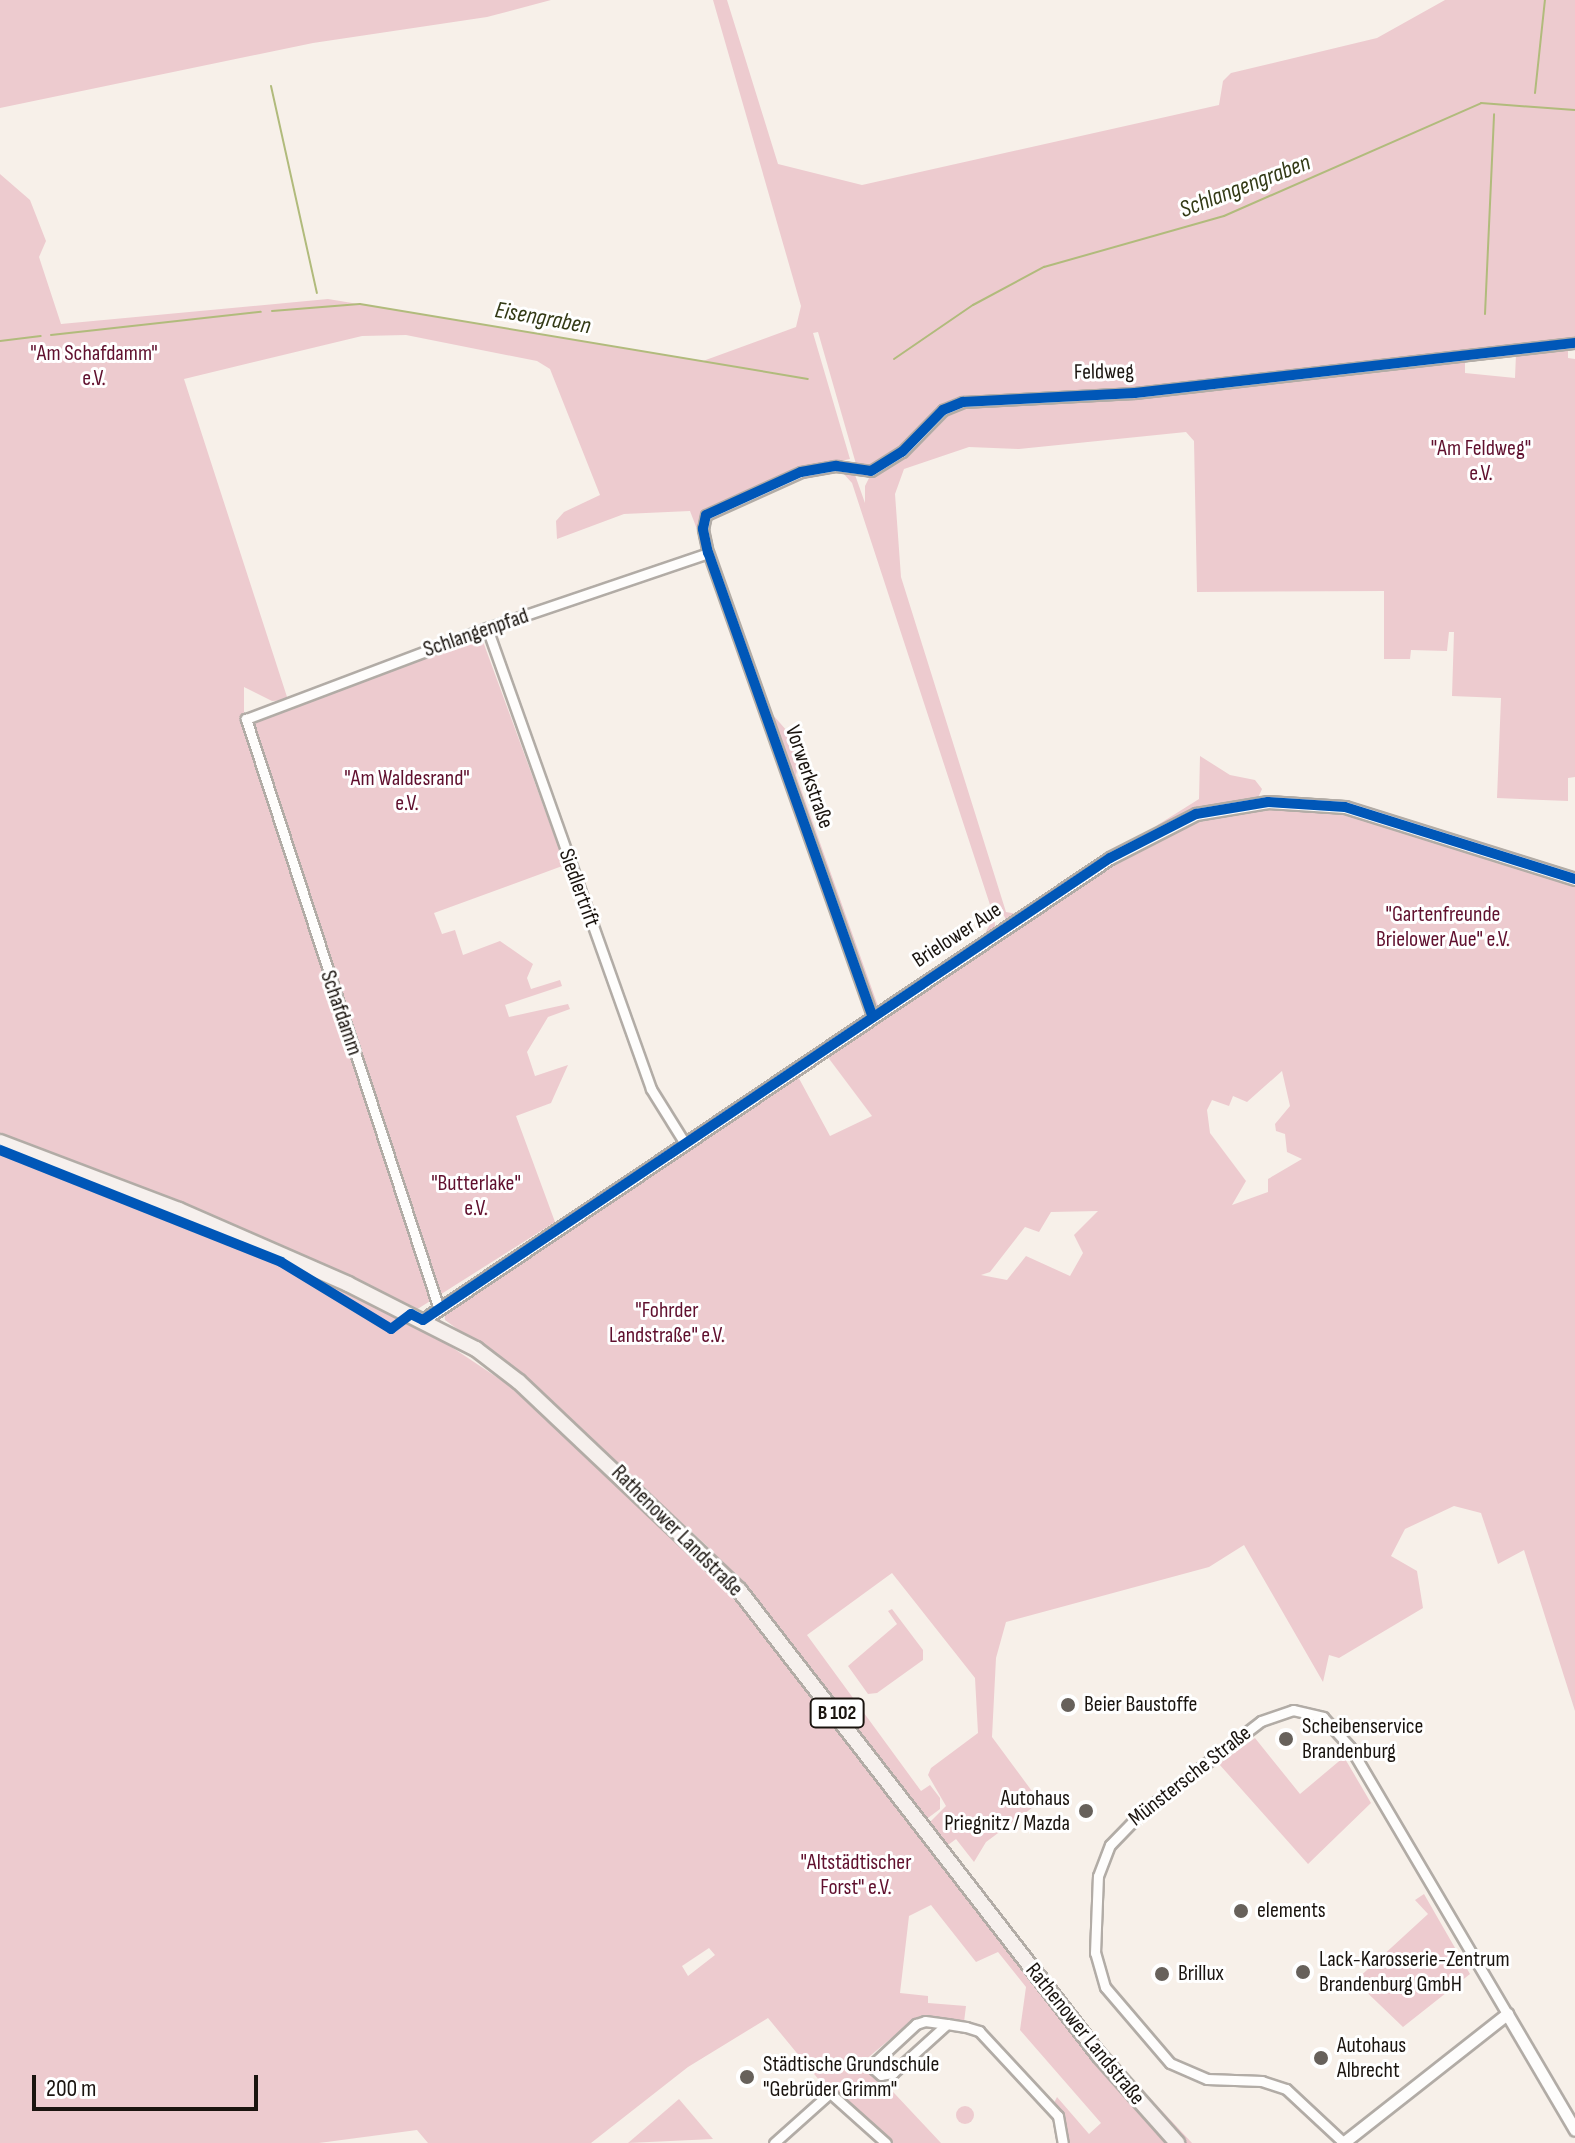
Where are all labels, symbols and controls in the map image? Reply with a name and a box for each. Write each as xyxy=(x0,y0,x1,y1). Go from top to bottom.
water label: Schlangengraben xyxy=(1176,148,1314,224)
water label: Eisengraben xyxy=(493,295,593,341)
park label: "Am Schafdamm" e.V. xyxy=(30,340,158,392)
street label: Feldweg xyxy=(1074,358,1134,386)
park label: "Am Feldweg" e.V. xyxy=(1431,435,1531,486)
street label: Schlangenpfad xyxy=(420,603,532,663)
street label: Vorwerkstraße xyxy=(779,722,839,832)
park label: "Am Waldesrand" e.V. xyxy=(344,765,470,816)
street label: Siedlertrift xyxy=(553,845,605,931)
street label: Brielower Aue xyxy=(908,897,1006,973)
park label: "Gartenfreunde Brielower Aue" e.V. xyxy=(1376,901,1510,952)
street label: Schafdamm xyxy=(314,967,368,1059)
park label: "Butterlake" e.V. xyxy=(431,1170,521,1222)
park label: "Fohrder Landstraße" e.V. xyxy=(609,1297,725,1348)
street label: Rathenower Landstraße xyxy=(606,1460,748,1602)
place label: Beier Baustoffe xyxy=(1084,1692,1197,1718)
marker: Beier Baustoffe xyxy=(1059,1696,1077,1714)
road number: B 102 xyxy=(809,1697,865,1729)
place label: Scheibenservice Brandenburg xyxy=(1302,1713,1423,1764)
street label: Münstersche Straße xyxy=(1124,1720,1256,1832)
marker: Scheibenservice Brandenburg xyxy=(1277,1730,1295,1748)
place label: Autohaus Priegnitz / Mazda xyxy=(944,1785,1070,1836)
marker: Autohaus Priegnitz / Mazda xyxy=(1077,1802,1095,1820)
park label: "Altstädtischer Forst" e.V. xyxy=(801,1849,911,1900)
place label: elements xyxy=(1257,1898,1326,1924)
marker: elements xyxy=(1232,1902,1250,1920)
place label: Lack-Karosserie-Zentrum Brandenburg GmbH xyxy=(1319,1946,1510,1998)
street label: Rathenower Landstraße xyxy=(1020,1958,1150,2110)
place label: Brillux xyxy=(1178,1961,1224,1987)
marker: Lack-Karosserie-Zentrum Brandenburg GmbH xyxy=(1294,1963,1312,1981)
marker: Brillux xyxy=(1153,1965,1171,1983)
place label: Autohaus Albrecht xyxy=(1337,2032,1406,2084)
marker: Autohaus Albrecht xyxy=(1312,2049,1330,2067)
place label: Städtische Grundschule "Gebrüder Grimm" xyxy=(763,2051,939,2102)
scale bar xyxy=(36,2059,262,2109)
marker: Städtische Grundschule "Gebrüder Grimm" xyxy=(738,2068,756,2086)
text: 200 m xyxy=(46,2074,97,2103)

